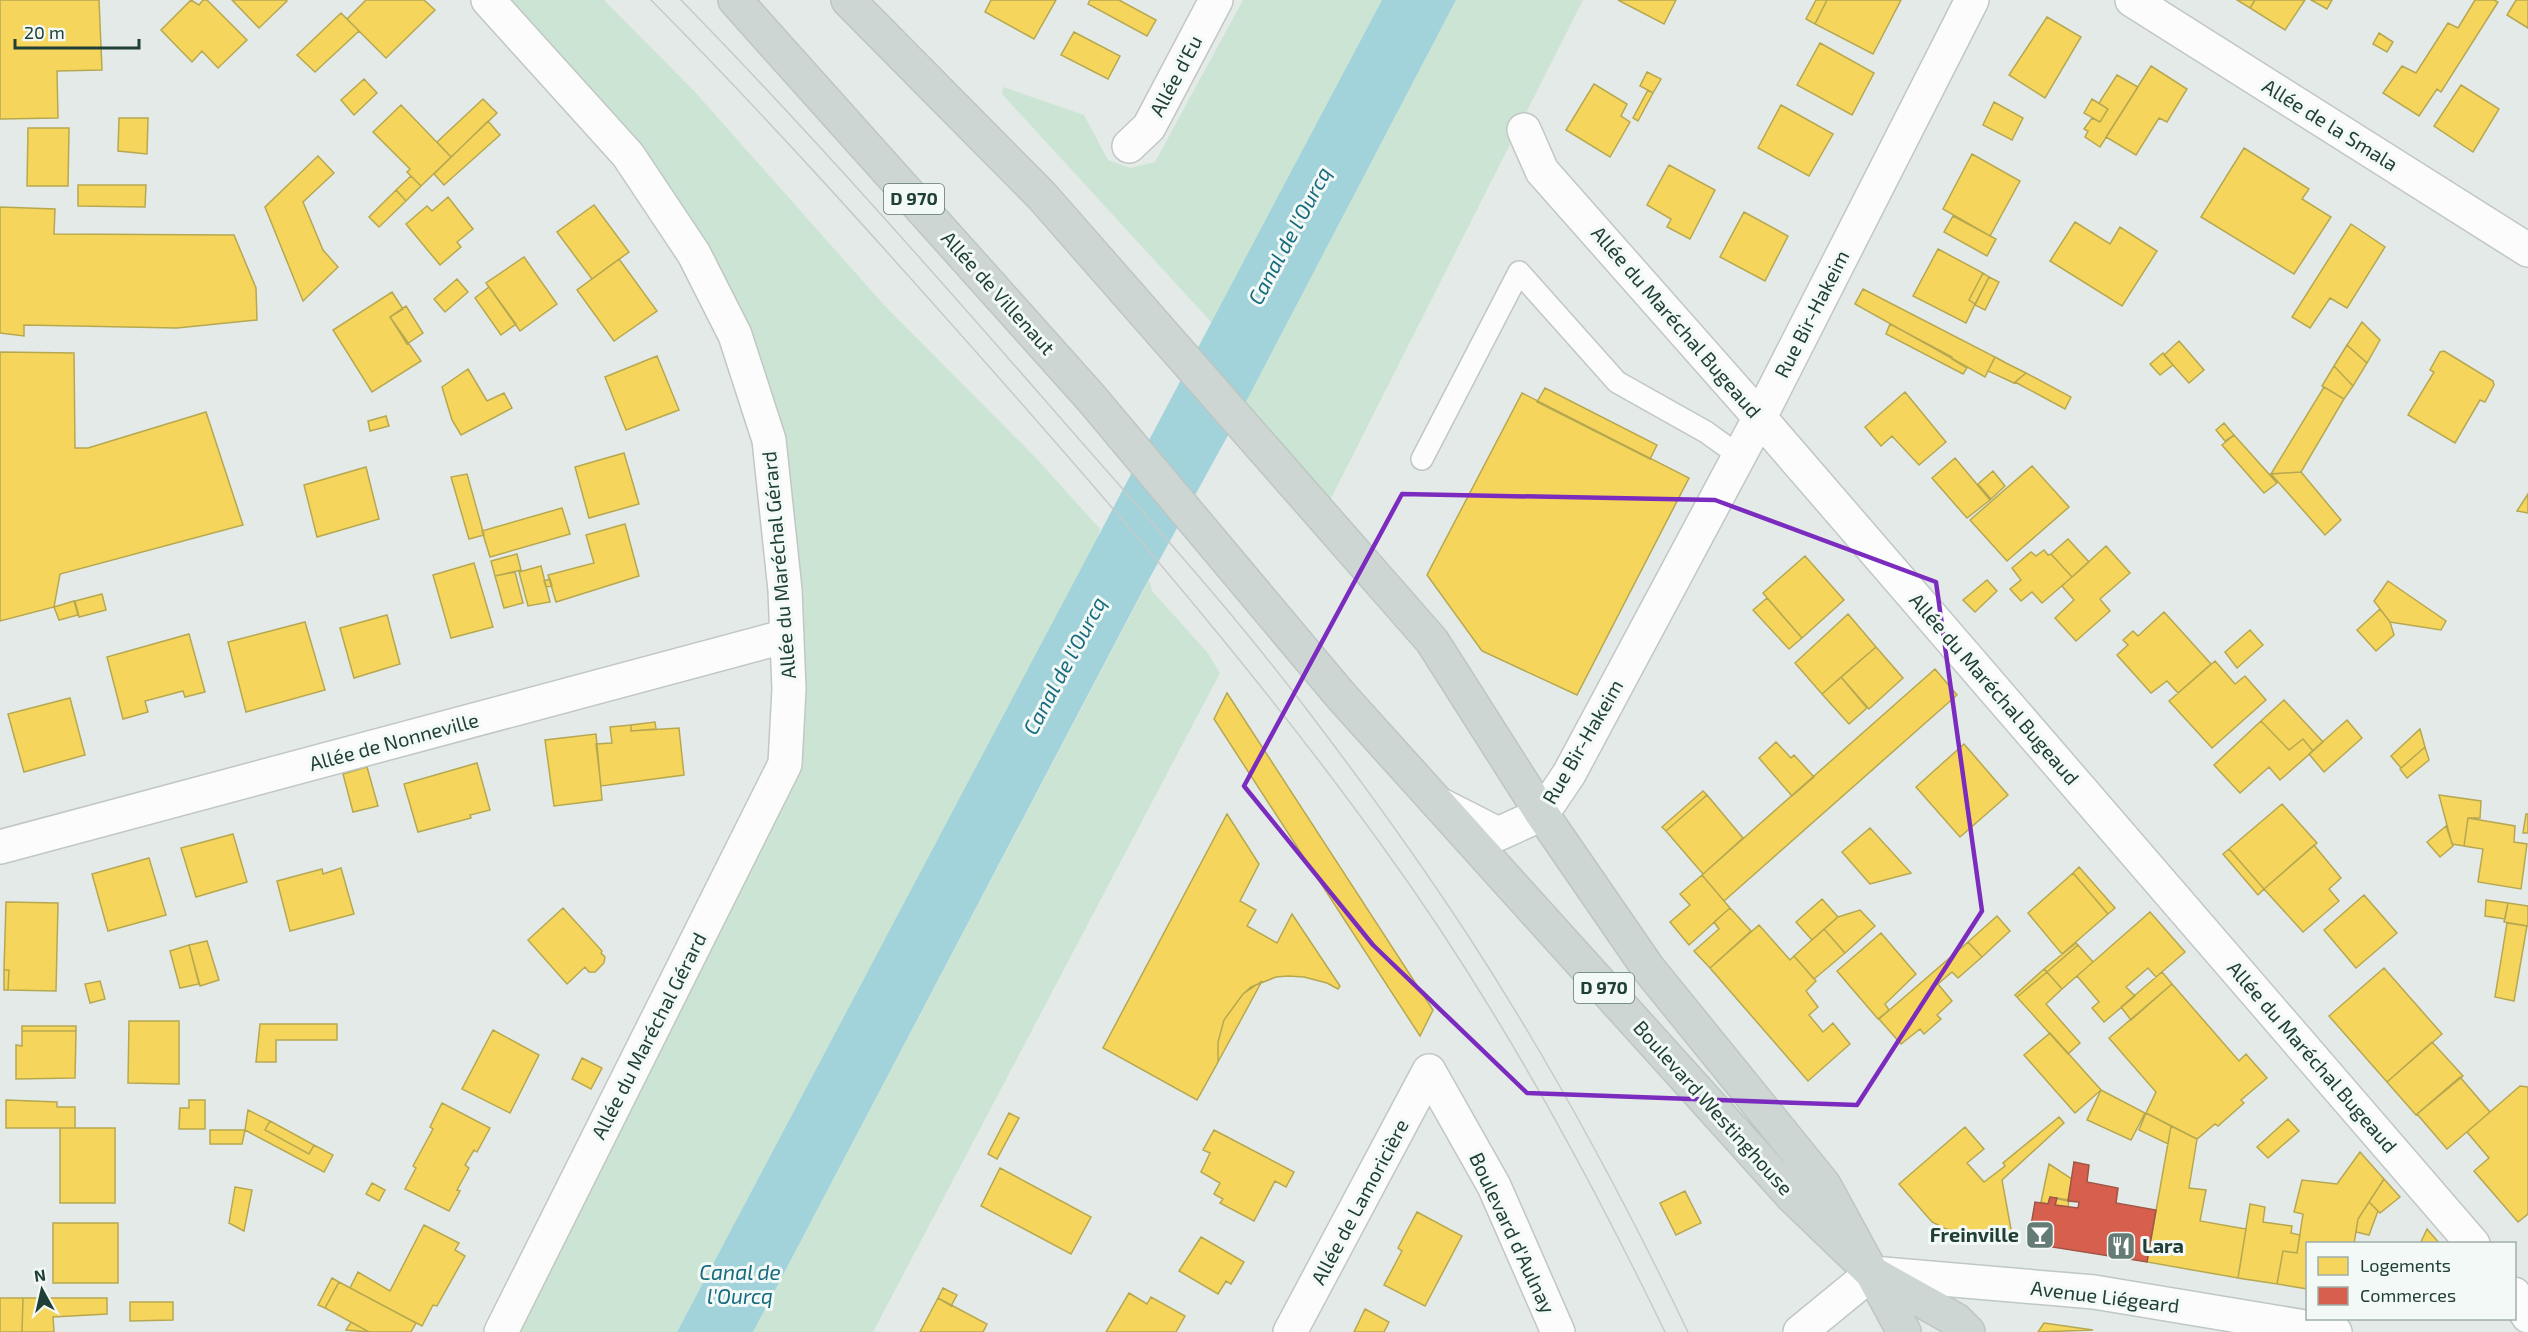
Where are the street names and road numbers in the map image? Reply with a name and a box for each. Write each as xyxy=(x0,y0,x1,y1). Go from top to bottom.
street label: Allée d'Eu xyxy=(1144,31,1206,120)
street label: Allée de la Smala xyxy=(2258,73,2403,175)
road number: D 970 xyxy=(884,184,944,214)
street label: Allée du Maréchal Bugeaud xyxy=(1587,221,1767,422)
street label: Allée de Villenaut xyxy=(937,226,1061,359)
street label: Rue Bir-Hakeim xyxy=(1769,246,1854,381)
street label: Allée du Maréchal Gérard xyxy=(756,450,800,680)
street label: Allée du Maréchal Bugeaud xyxy=(1905,588,2085,789)
street label: Rue Bir-Hakeim xyxy=(1537,675,1627,808)
street label: Allée de Nonneville xyxy=(306,707,481,775)
street label: Allée du Maréchal Gérard xyxy=(586,928,711,1143)
street label: Allée du Maréchal Bugeaud xyxy=(2223,956,2403,1157)
road number: D 970 xyxy=(1574,973,1634,1003)
street label: Boulevard Westinghouse xyxy=(1629,1015,1799,1200)
street label: Allée de Lamoricière xyxy=(1305,1115,1413,1288)
street label: Boulevard d'Aulnay xyxy=(1465,1148,1561,1317)
street label: Avenue Liégeard xyxy=(2029,1275,2181,1317)

